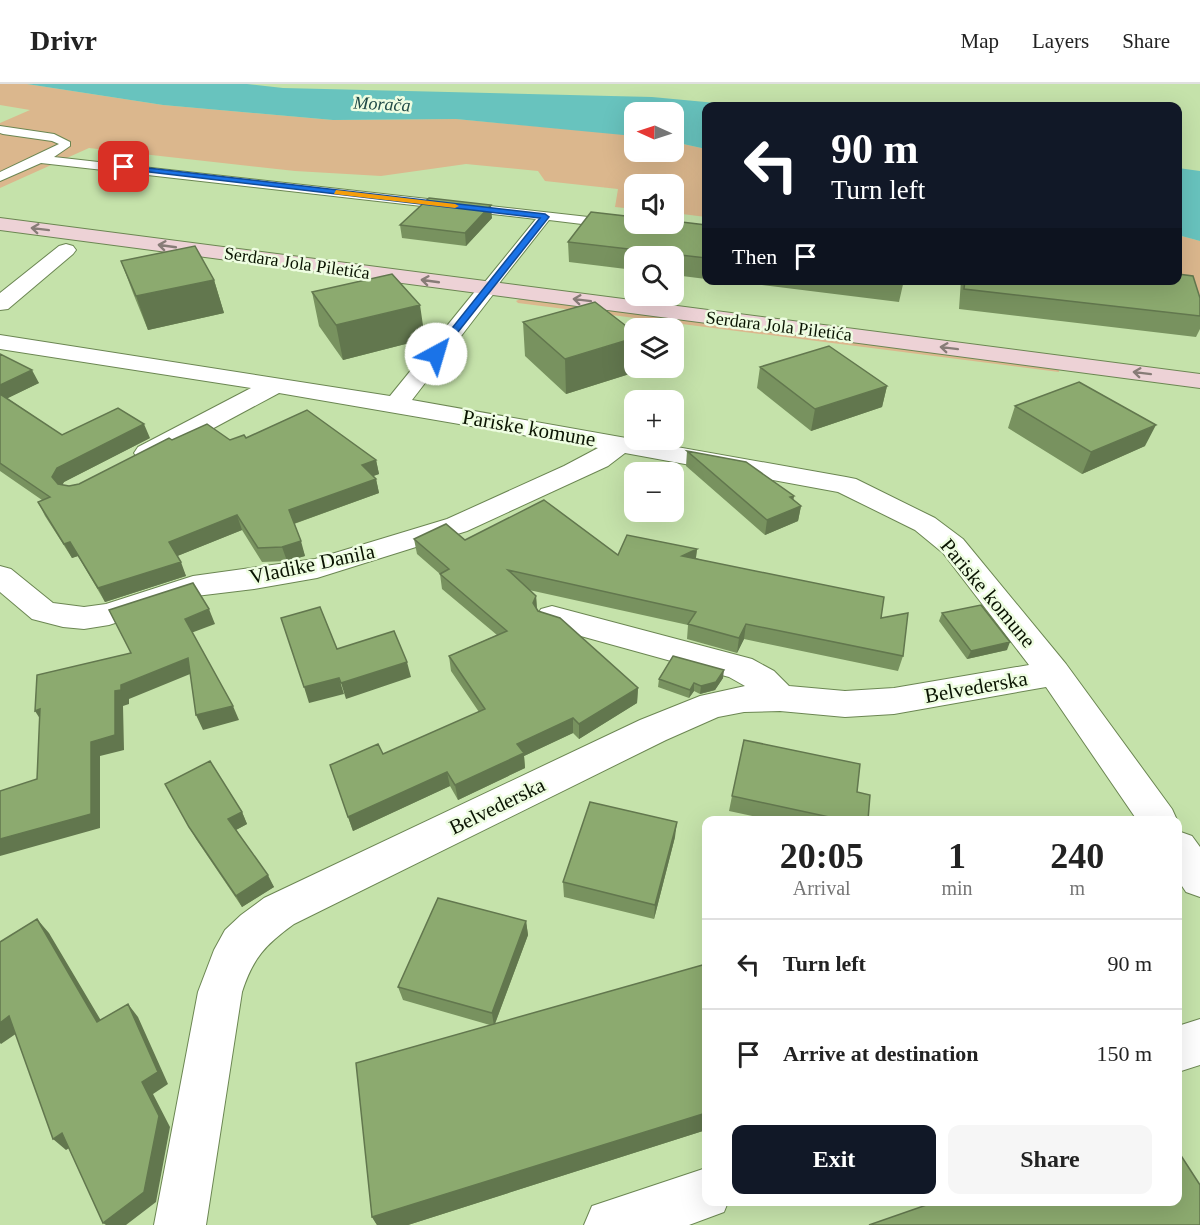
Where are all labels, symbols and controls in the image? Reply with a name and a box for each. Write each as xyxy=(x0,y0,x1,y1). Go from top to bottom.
text: Drivr xyxy=(30,25,97,56)
text: Map xyxy=(961,29,999,53)
text: Layers xyxy=(1032,29,1089,53)
text: Share xyxy=(1122,29,1170,53)
water label: Morača xyxy=(352,92,411,115)
north arrow xyxy=(624,102,684,162)
map controls xyxy=(624,102,684,522)
icon: left xyxy=(732,126,810,204)
text: 90 m xyxy=(831,126,919,172)
pin xyxy=(98,141,149,192)
icon: arrive xyxy=(107,150,140,183)
button: sound xyxy=(624,174,684,234)
text: Turn left xyxy=(831,175,925,205)
one-way arrow xyxy=(30,224,50,235)
one-way arrow xyxy=(158,240,178,251)
icon: arrive xyxy=(789,240,822,273)
street label: Serdara Jola Piletića xyxy=(223,243,371,283)
text: Then xyxy=(732,244,777,269)
button: search xyxy=(624,246,684,306)
one-way arrow xyxy=(421,276,441,287)
one-way arrow xyxy=(572,295,592,306)
street label: Serdara Jola Piletića xyxy=(705,307,853,345)
button: layers xyxy=(624,318,684,378)
position arrow xyxy=(404,322,468,386)
one-way arrow xyxy=(939,342,959,353)
one-way arrow xyxy=(1133,368,1152,379)
button: + xyxy=(624,390,684,450)
street label: Pariske komune xyxy=(461,404,597,452)
button: − xyxy=(624,462,684,522)
street label: Pariske komune xyxy=(936,534,1040,652)
street label: Vladike Danila xyxy=(247,539,378,589)
street label: Belvederska xyxy=(923,666,1030,708)
street label: Belvederska xyxy=(445,772,550,840)
text: 20:05 xyxy=(780,836,864,876)
text: 1 xyxy=(948,836,966,876)
text: 240 xyxy=(1050,836,1104,876)
text: Arrival xyxy=(793,877,851,899)
text: min xyxy=(941,877,973,899)
text: m xyxy=(1070,877,1085,899)
icon: left xyxy=(732,948,765,981)
text: Turn left xyxy=(783,951,866,976)
text: 90 m xyxy=(1107,951,1152,976)
icon: arrive xyxy=(732,1038,765,1071)
text: Arrive at destination xyxy=(783,1041,979,1066)
text: 150 m xyxy=(1096,1041,1152,1066)
button: Exit xyxy=(732,1125,936,1194)
button: Share xyxy=(948,1125,1152,1194)

